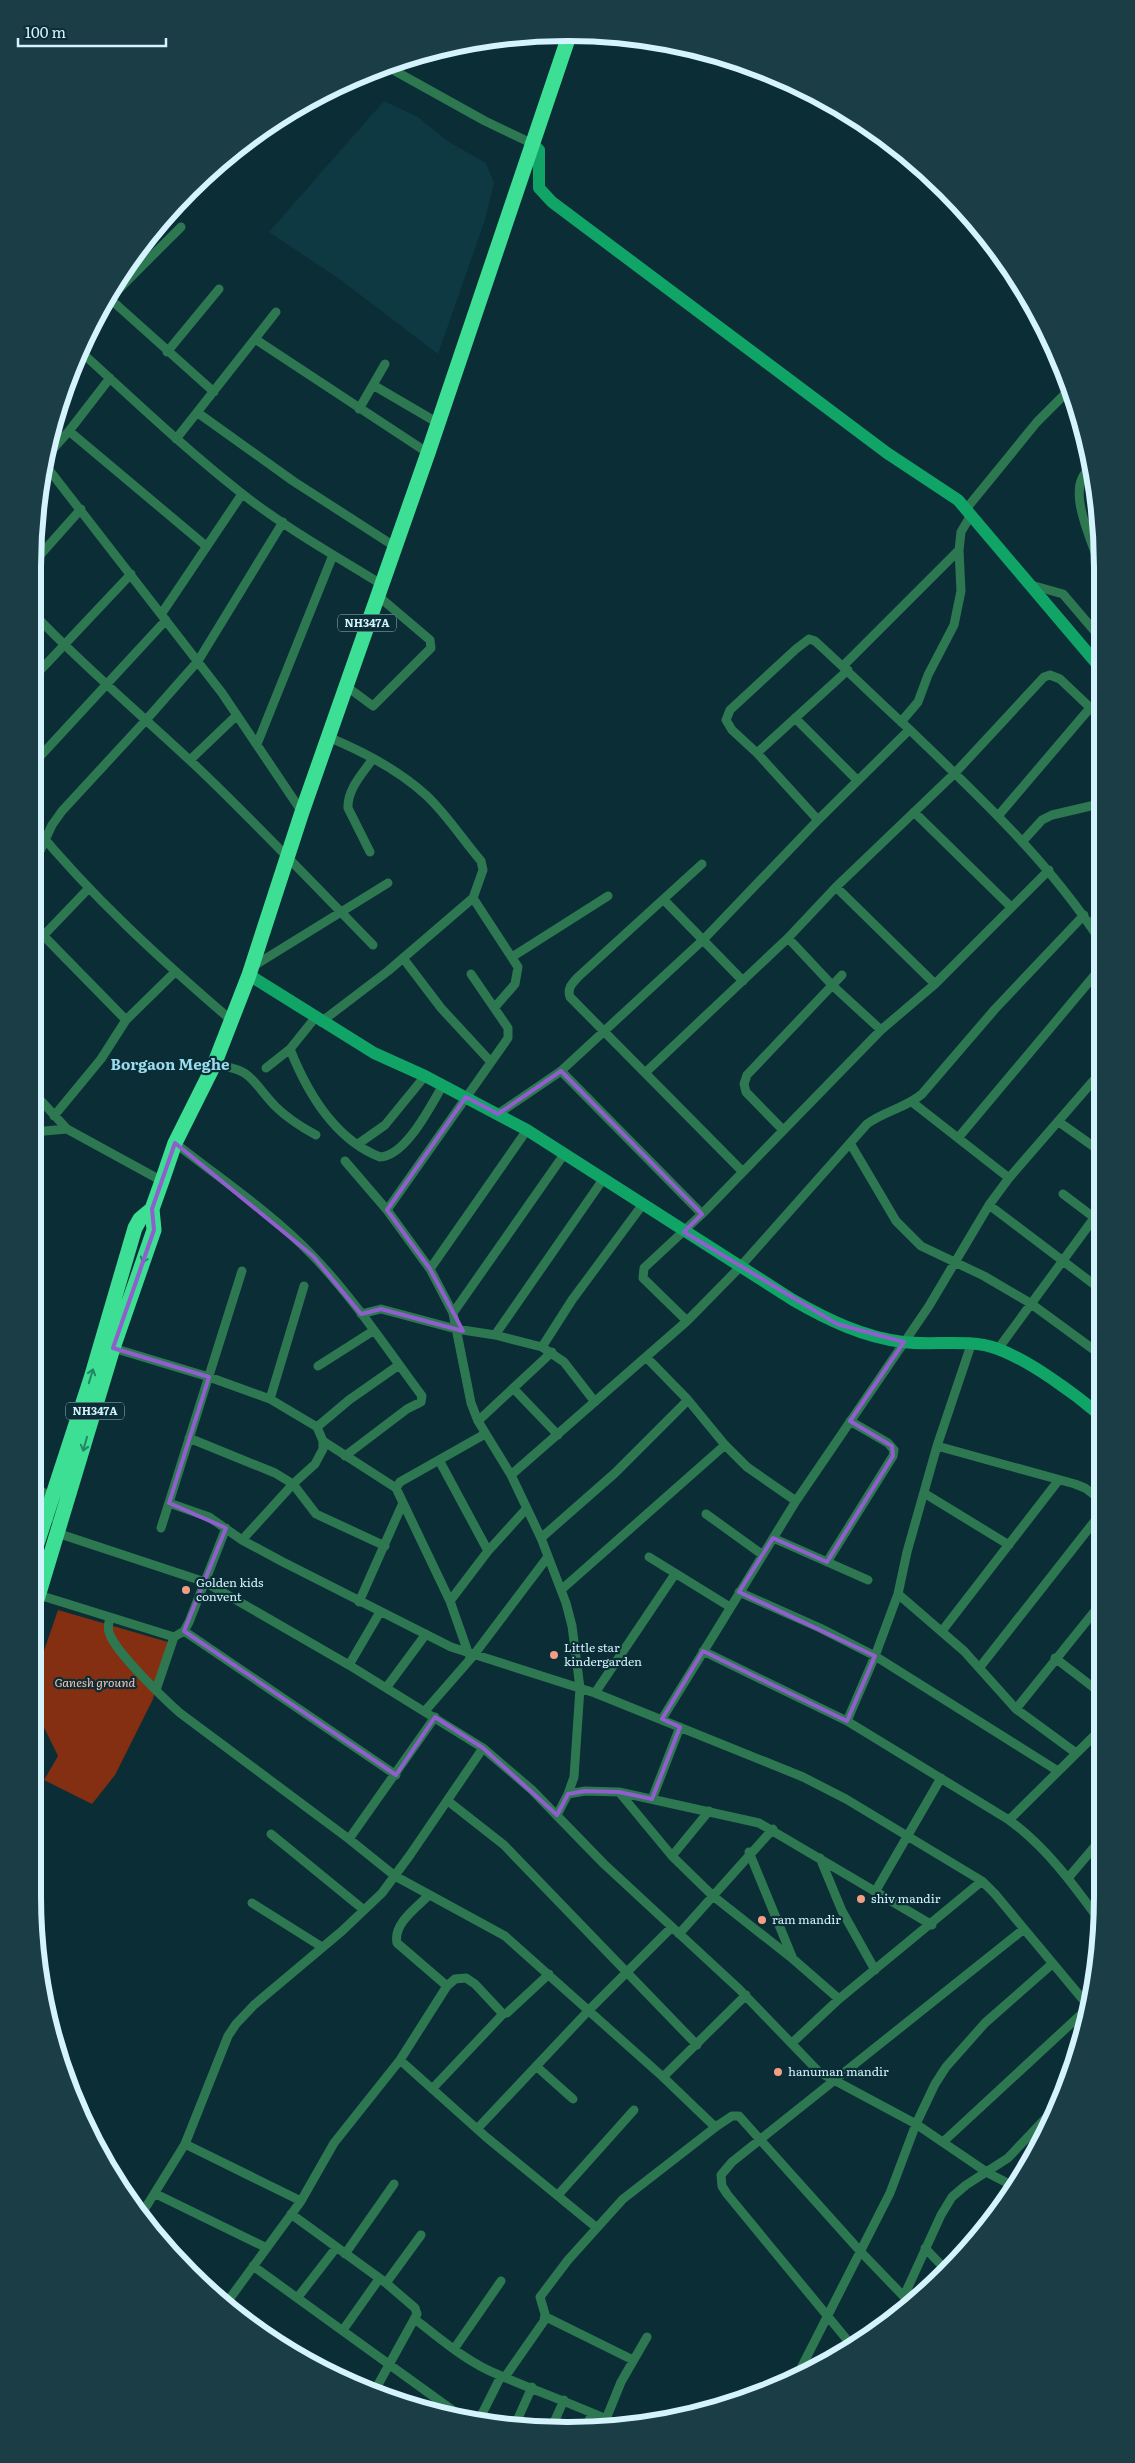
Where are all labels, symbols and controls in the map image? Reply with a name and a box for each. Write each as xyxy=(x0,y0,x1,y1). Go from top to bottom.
scale bar xyxy=(18,15,165,47)
text: 100 m xyxy=(25,20,66,43)
road number: NH347A xyxy=(338,614,396,632)
district label: Borgaon Meghe xyxy=(111,1052,230,1075)
one-way arrow xyxy=(139,1248,149,1264)
one-way arrow xyxy=(87,1369,96,1385)
road number: NH347A xyxy=(66,1402,124,1420)
one-way arrow xyxy=(80,1436,90,1452)
place label: Golden kids convent xyxy=(196,1573,264,1605)
marker: Golden kids convent xyxy=(180,1584,192,1596)
place label: Little star kindergarden xyxy=(564,1638,642,1670)
marker: Little star kindergarden xyxy=(548,1649,560,1661)
park label: Ganesh ground xyxy=(55,1673,136,1691)
place label: shiv mandir xyxy=(871,1889,941,1907)
marker: shiv mandir xyxy=(855,1893,867,1905)
place label: ram mandir xyxy=(772,1910,841,1928)
marker: ram mandir xyxy=(756,1914,768,1926)
place label: hanuman mandir xyxy=(788,2062,889,2080)
marker: hanuman mandir xyxy=(772,2066,784,2078)

